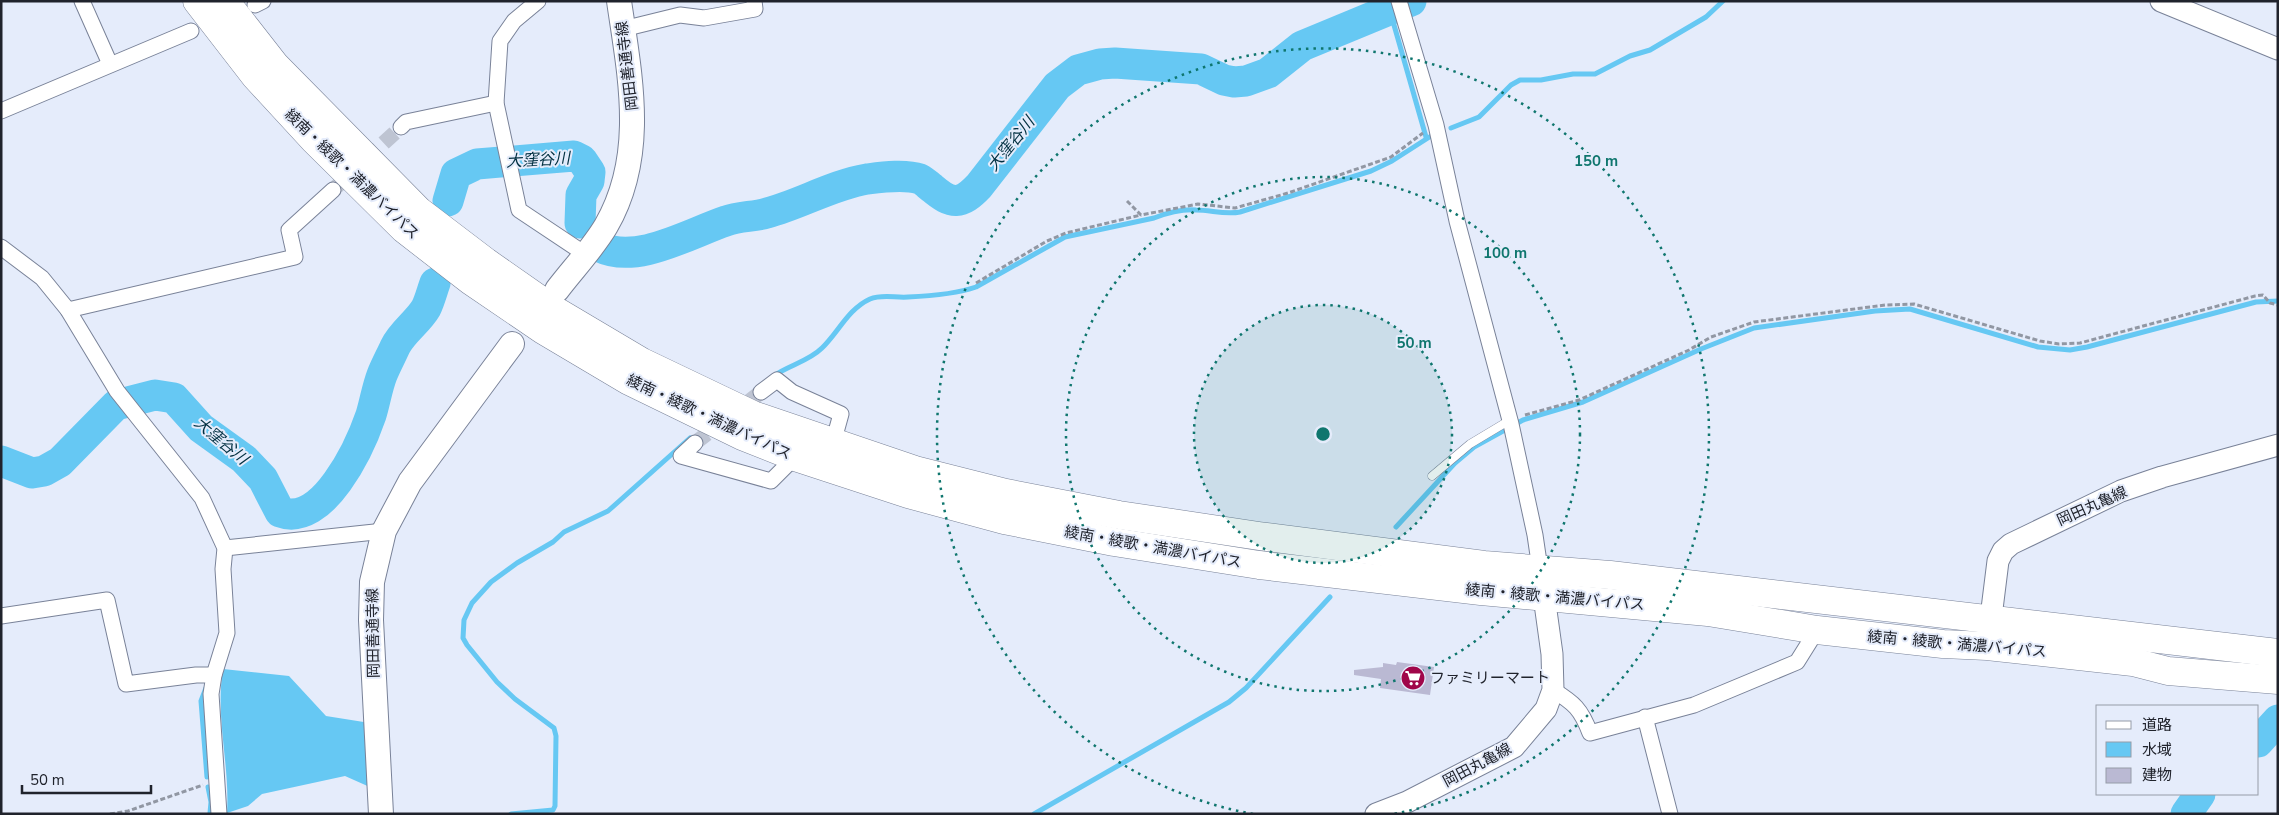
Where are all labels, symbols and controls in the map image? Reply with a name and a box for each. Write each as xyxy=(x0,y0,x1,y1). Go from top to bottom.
street label: 岡田善通寺線 xyxy=(612,20,642,112)
street label: 綾南・綾歌・満濃バイパス xyxy=(280,104,424,244)
water label: 大窪谷川 xyxy=(982,111,1041,176)
water label: 大窪谷川 xyxy=(505,147,573,173)
text: 150 m xyxy=(1574,151,1618,171)
text: 100 m xyxy=(1483,243,1527,263)
text: 50 m xyxy=(1396,333,1432,353)
street label: 綾南・綾歌・満濃バイパス xyxy=(623,370,795,464)
water label: 大窪谷川 xyxy=(189,412,254,471)
centre of rings xyxy=(1314,425,1332,443)
street label: 岡田丸亀線 xyxy=(2054,482,2130,530)
street label: 綾南・綾歌・満濃バイパス xyxy=(1063,522,1243,572)
street label: 綾南・綾歌・満濃バイパス xyxy=(1465,579,1645,615)
street label: 岡田善通寺線 xyxy=(362,588,384,678)
street label: 綾南・綾歌・満濃バイパス xyxy=(1867,626,2047,662)
supermarket icon: ファミリーマート xyxy=(1400,665,1426,691)
place label: ファミリーマート xyxy=(1430,668,1550,688)
legend xyxy=(2096,705,2259,795)
text: 道路 xyxy=(2142,715,2172,735)
street label: 岡田丸亀線 xyxy=(1439,739,1515,791)
text: 水域 xyxy=(2142,740,2172,760)
scale bar xyxy=(22,762,151,794)
text: 建物 xyxy=(2142,765,2172,785)
text: 50 m xyxy=(30,770,65,790)

